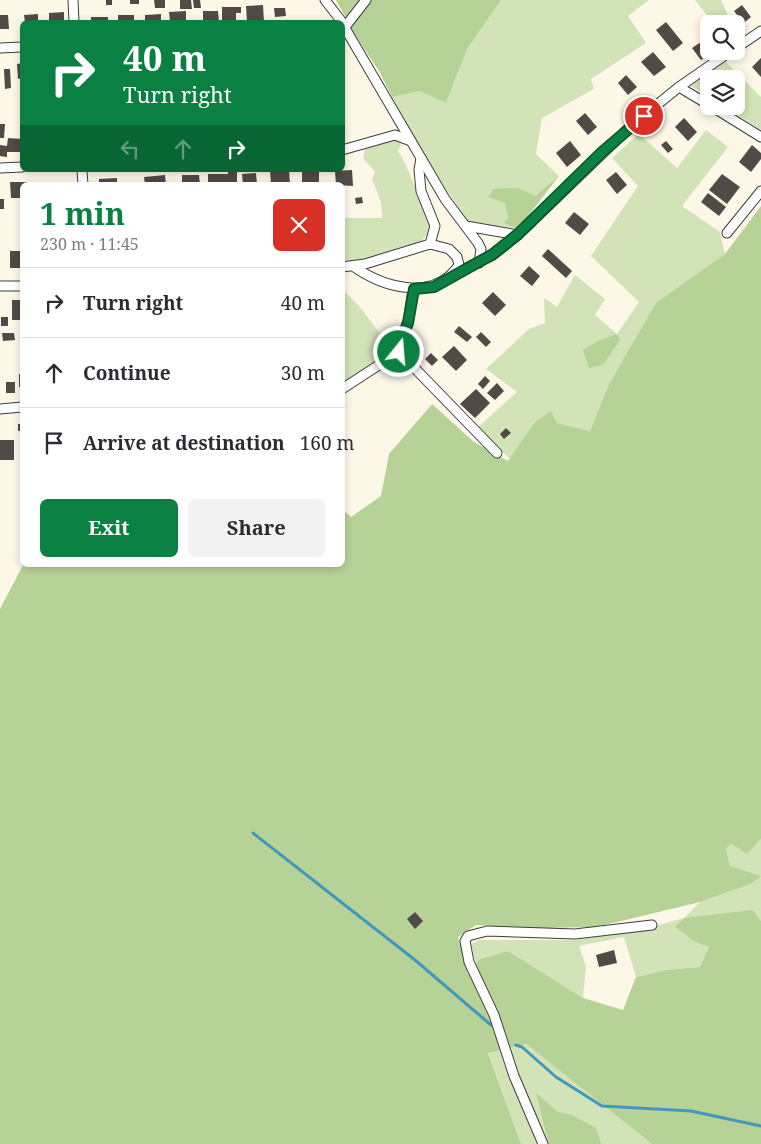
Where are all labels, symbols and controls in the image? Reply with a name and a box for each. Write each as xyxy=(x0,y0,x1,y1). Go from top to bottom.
map controls xyxy=(700,15,745,115)
button: search xyxy=(700,15,745,60)
text: 40 m xyxy=(123,34,206,81)
icon: right xyxy=(40,40,105,105)
button: layers xyxy=(700,70,745,115)
text: Turn right xyxy=(123,79,232,109)
pin xyxy=(623,95,665,137)
icon: arrive xyxy=(630,102,658,130)
icon: left xyxy=(116,135,144,163)
icon: ahead xyxy=(169,135,197,163)
icon: right xyxy=(222,135,250,163)
text: 1 min xyxy=(40,193,125,234)
button: close xyxy=(273,199,325,251)
text: 230 m · 11:45 xyxy=(40,233,139,255)
icon: right xyxy=(40,289,68,317)
text: Turn right xyxy=(83,290,183,316)
text: 40 m xyxy=(281,290,325,316)
position arrow xyxy=(372,325,424,377)
icon: ahead xyxy=(40,359,68,387)
text: Continue xyxy=(83,360,171,386)
text: 30 m xyxy=(281,360,325,386)
icon: arrive xyxy=(40,429,68,457)
text: Arrive at destination xyxy=(83,430,285,456)
text: 160 m xyxy=(300,430,355,456)
button: Exit xyxy=(40,499,178,557)
button: Share xyxy=(188,499,325,557)

